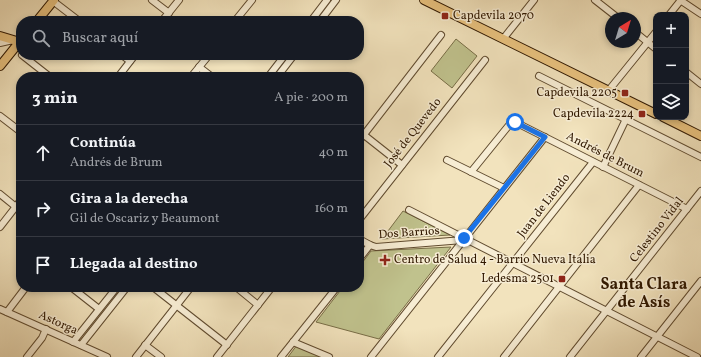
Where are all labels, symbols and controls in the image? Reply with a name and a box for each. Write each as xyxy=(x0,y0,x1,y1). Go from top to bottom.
place label: Capdevila 2070 xyxy=(453,8,534,24)
marker: Capdevila 2070 xyxy=(440,11,450,21)
north arrow xyxy=(605,12,641,48)
map controls xyxy=(653,12,689,120)
button: + xyxy=(653,12,689,48)
search box xyxy=(16,16,364,60)
icon: search xyxy=(30,27,52,49)
text: Buscar aquí xyxy=(62,28,138,49)
button: − xyxy=(653,48,689,84)
button: layers xyxy=(653,84,689,120)
place label: Capdevila 2205 xyxy=(536,85,617,101)
text: 3 min xyxy=(32,87,78,110)
marker: Capdevila 2205 xyxy=(620,88,630,98)
text: A pie · 200 m xyxy=(274,89,348,107)
street label: José de Quevedo xyxy=(381,95,445,171)
place label: Capdevila 2224 xyxy=(553,106,634,122)
marker: Capdevila 2224 xyxy=(637,109,647,119)
route start xyxy=(506,113,524,131)
street label: Andrés de Brum xyxy=(563,128,647,182)
text: Continúa xyxy=(70,133,136,154)
icon: ahead xyxy=(32,142,54,164)
text: 40 m xyxy=(319,144,348,162)
text: Andrés de Brum xyxy=(70,154,163,172)
street label: Juan de Liendo xyxy=(514,171,574,241)
text: Gira a la derecha xyxy=(70,189,188,210)
street label: Celestino Vidal xyxy=(626,194,688,266)
icon: right xyxy=(32,198,54,220)
text: 160 m xyxy=(314,200,348,218)
text: Gil de Oscariz y Beaumont xyxy=(70,210,220,228)
street label: Dos Barrios xyxy=(378,223,440,243)
route end xyxy=(455,229,473,247)
place label: Centro de Salud 4 - Barrio Nueva Italia xyxy=(394,252,596,268)
icon: arrive xyxy=(32,254,54,276)
text: Llegada al destino xyxy=(70,254,198,275)
marker: Centro de Salud 4 - Barrio Nueva Italia xyxy=(379,254,391,266)
place label: Ledesma 2501 xyxy=(481,271,554,287)
marker: Ledesma 2501 xyxy=(557,274,567,284)
district label: Santa Clara de Asís xyxy=(601,274,688,314)
street label: Astorga xyxy=(36,307,80,339)

